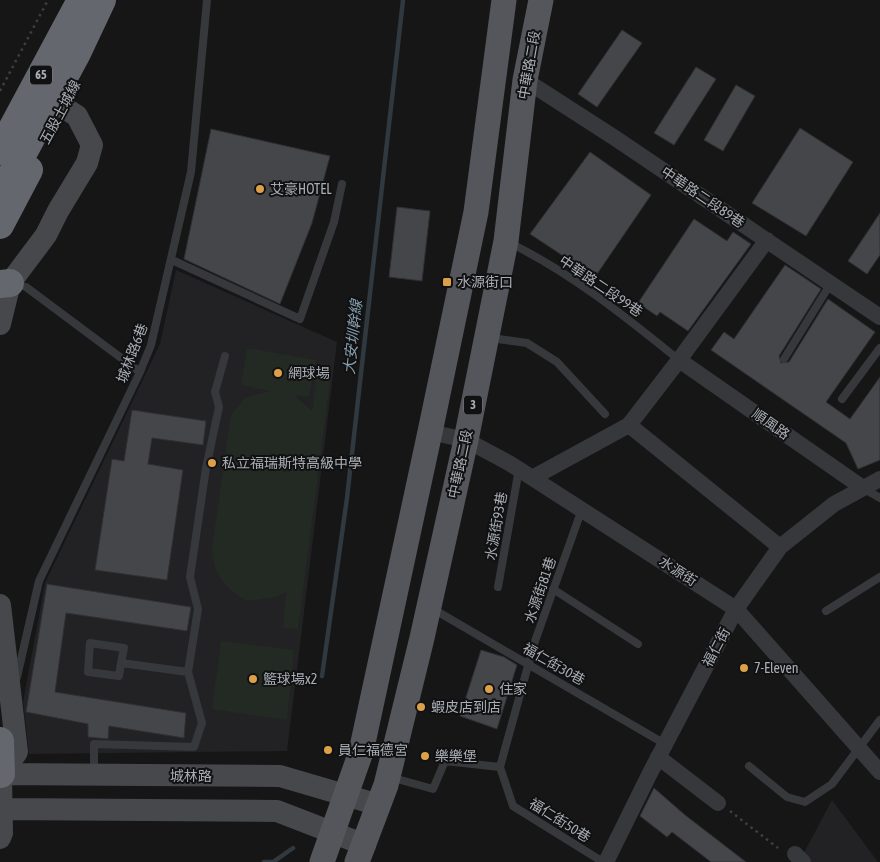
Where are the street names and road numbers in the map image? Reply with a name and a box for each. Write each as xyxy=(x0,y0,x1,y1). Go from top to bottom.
street label: 中華路二段 xyxy=(515,29,543,101)
road number: 65 xyxy=(30,66,52,84)
street label: 五股土城線 xyxy=(37,77,83,147)
street label: 中華路二段89巷 xyxy=(658,163,748,231)
street label: 中華路二段99巷 xyxy=(556,252,646,320)
street label: 城林路6巷 xyxy=(113,321,151,385)
road number: 3 xyxy=(464,396,482,414)
street label: 順風路 xyxy=(749,405,793,443)
street label: 中華路二段 xyxy=(445,428,475,500)
street label: 水源街93巷 xyxy=(482,491,510,561)
street label: 水源街 xyxy=(656,553,700,589)
street label: 水源街81巷 xyxy=(521,555,559,625)
street label: 福仁街 xyxy=(699,625,733,669)
street label: 福仁街30巷 xyxy=(520,640,588,688)
street label: 城林路 xyxy=(170,768,212,784)
street label: 福仁街50巷 xyxy=(526,795,594,845)

